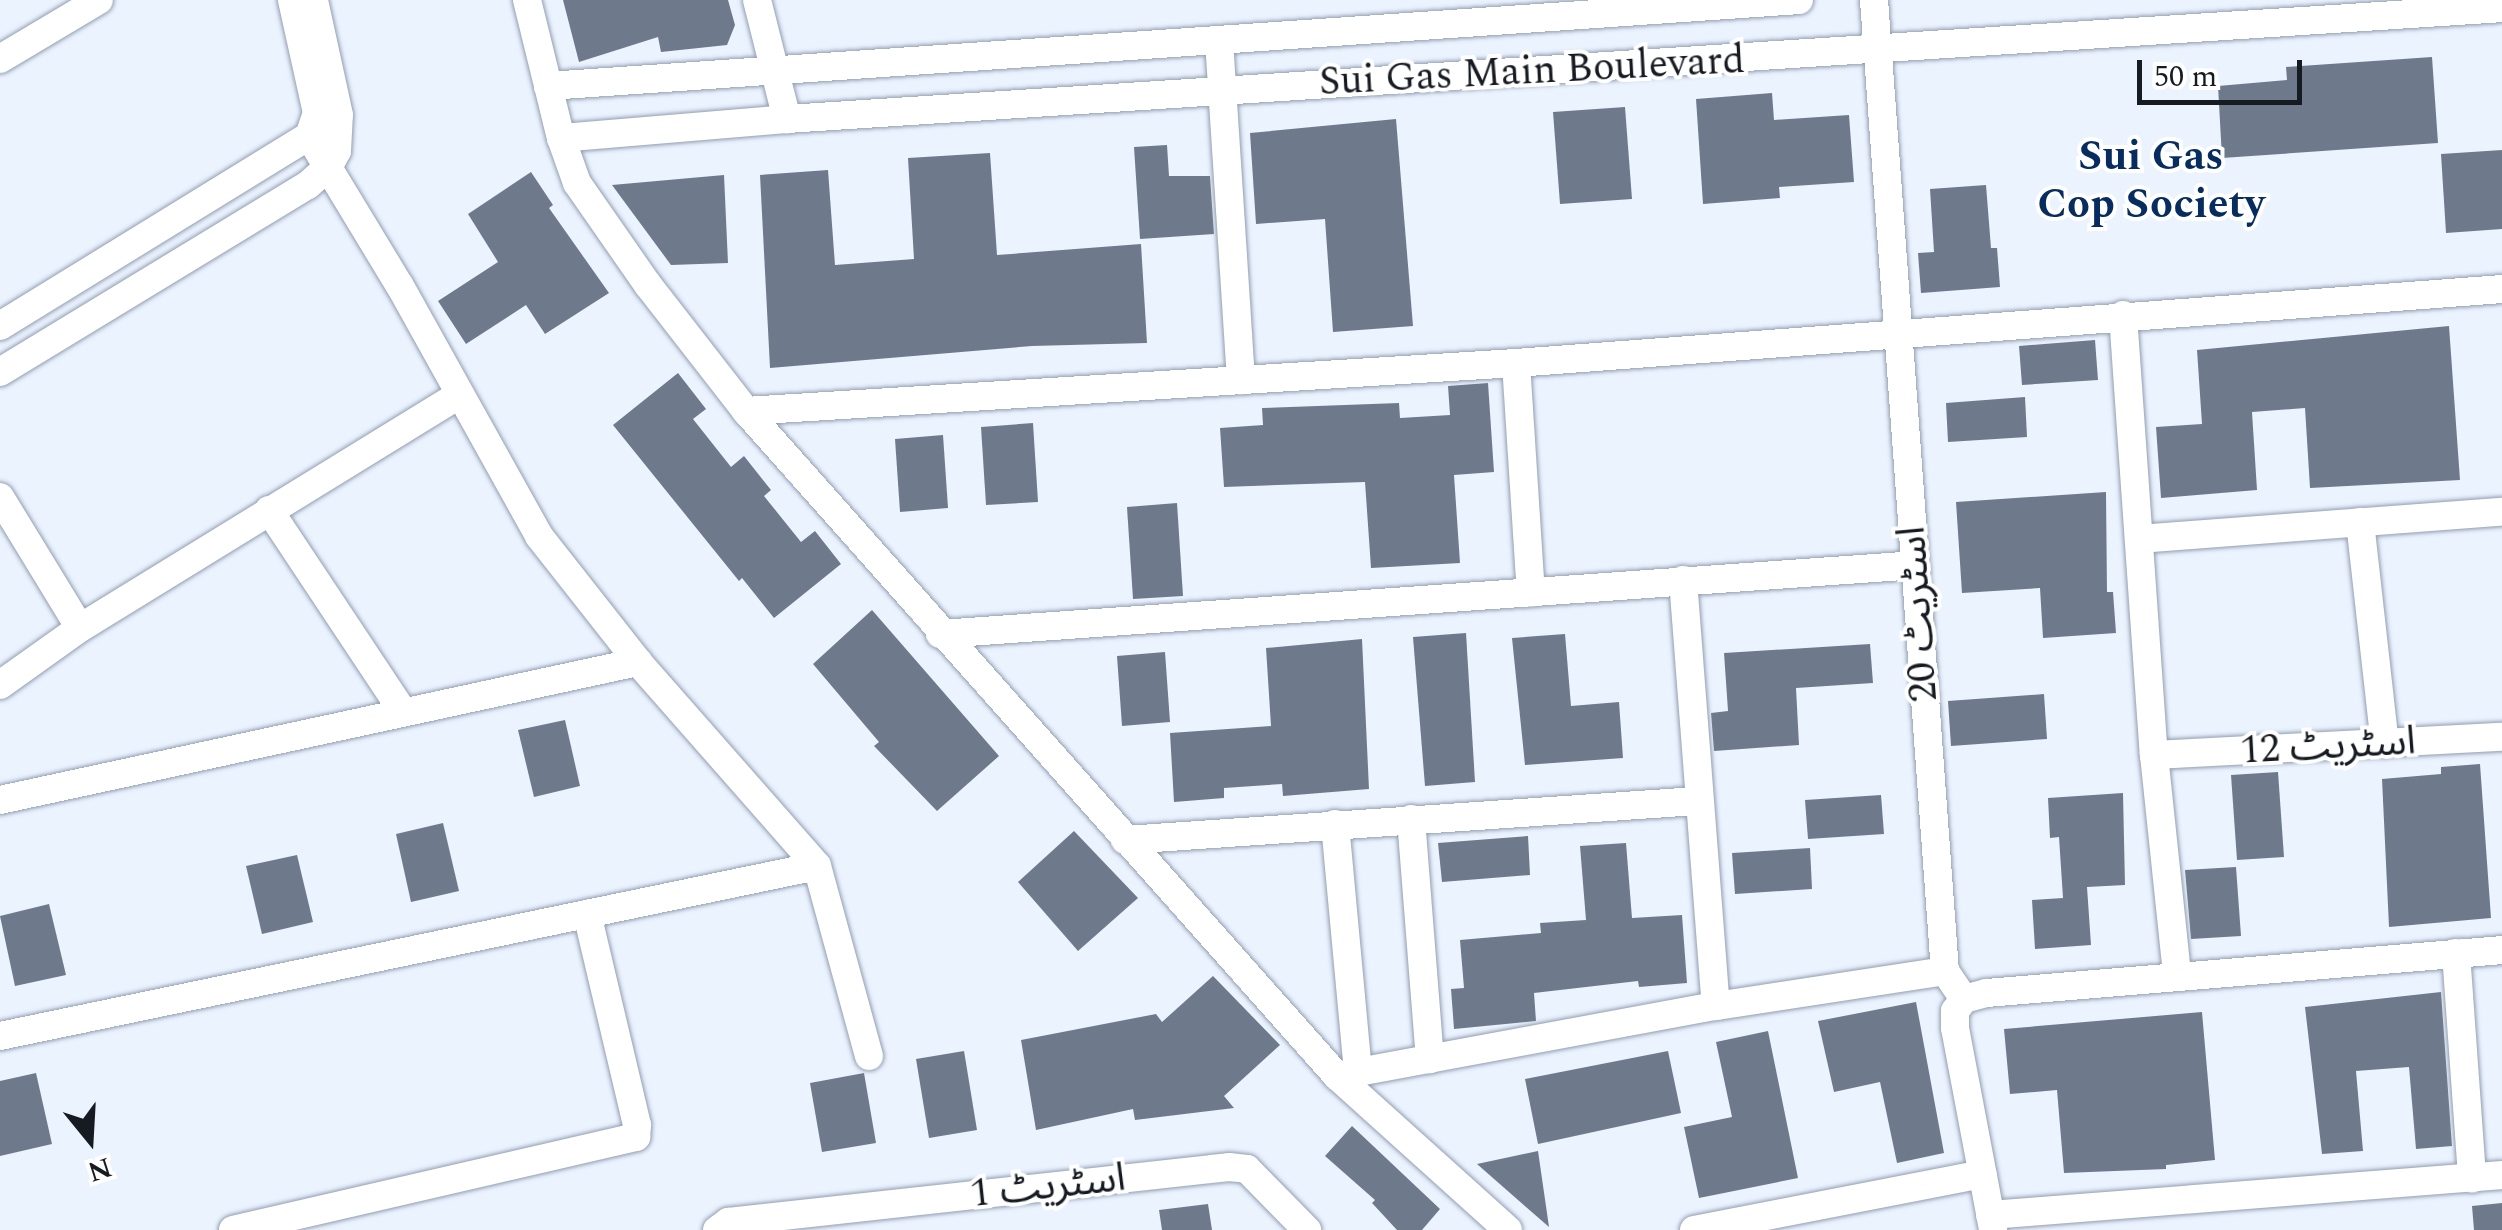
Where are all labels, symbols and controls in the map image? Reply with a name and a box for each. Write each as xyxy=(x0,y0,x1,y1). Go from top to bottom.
street label: Sui Gas Main Boulevard xyxy=(1318,37,1746,107)
scale bar xyxy=(2142,40,2307,102)
text: 50 m xyxy=(2154,54,2217,100)
district label: Sui Gas Cop Society xyxy=(2037,132,2265,230)
street label: اسٹریٹ 20 xyxy=(1889,524,1949,704)
street label: اسٹریٹ 12 xyxy=(2239,718,2417,776)
north arrow xyxy=(40,1090,140,1190)
text: N xyxy=(82,1145,117,1193)
street label: اسٹریٹ 1 xyxy=(968,1155,1128,1219)

